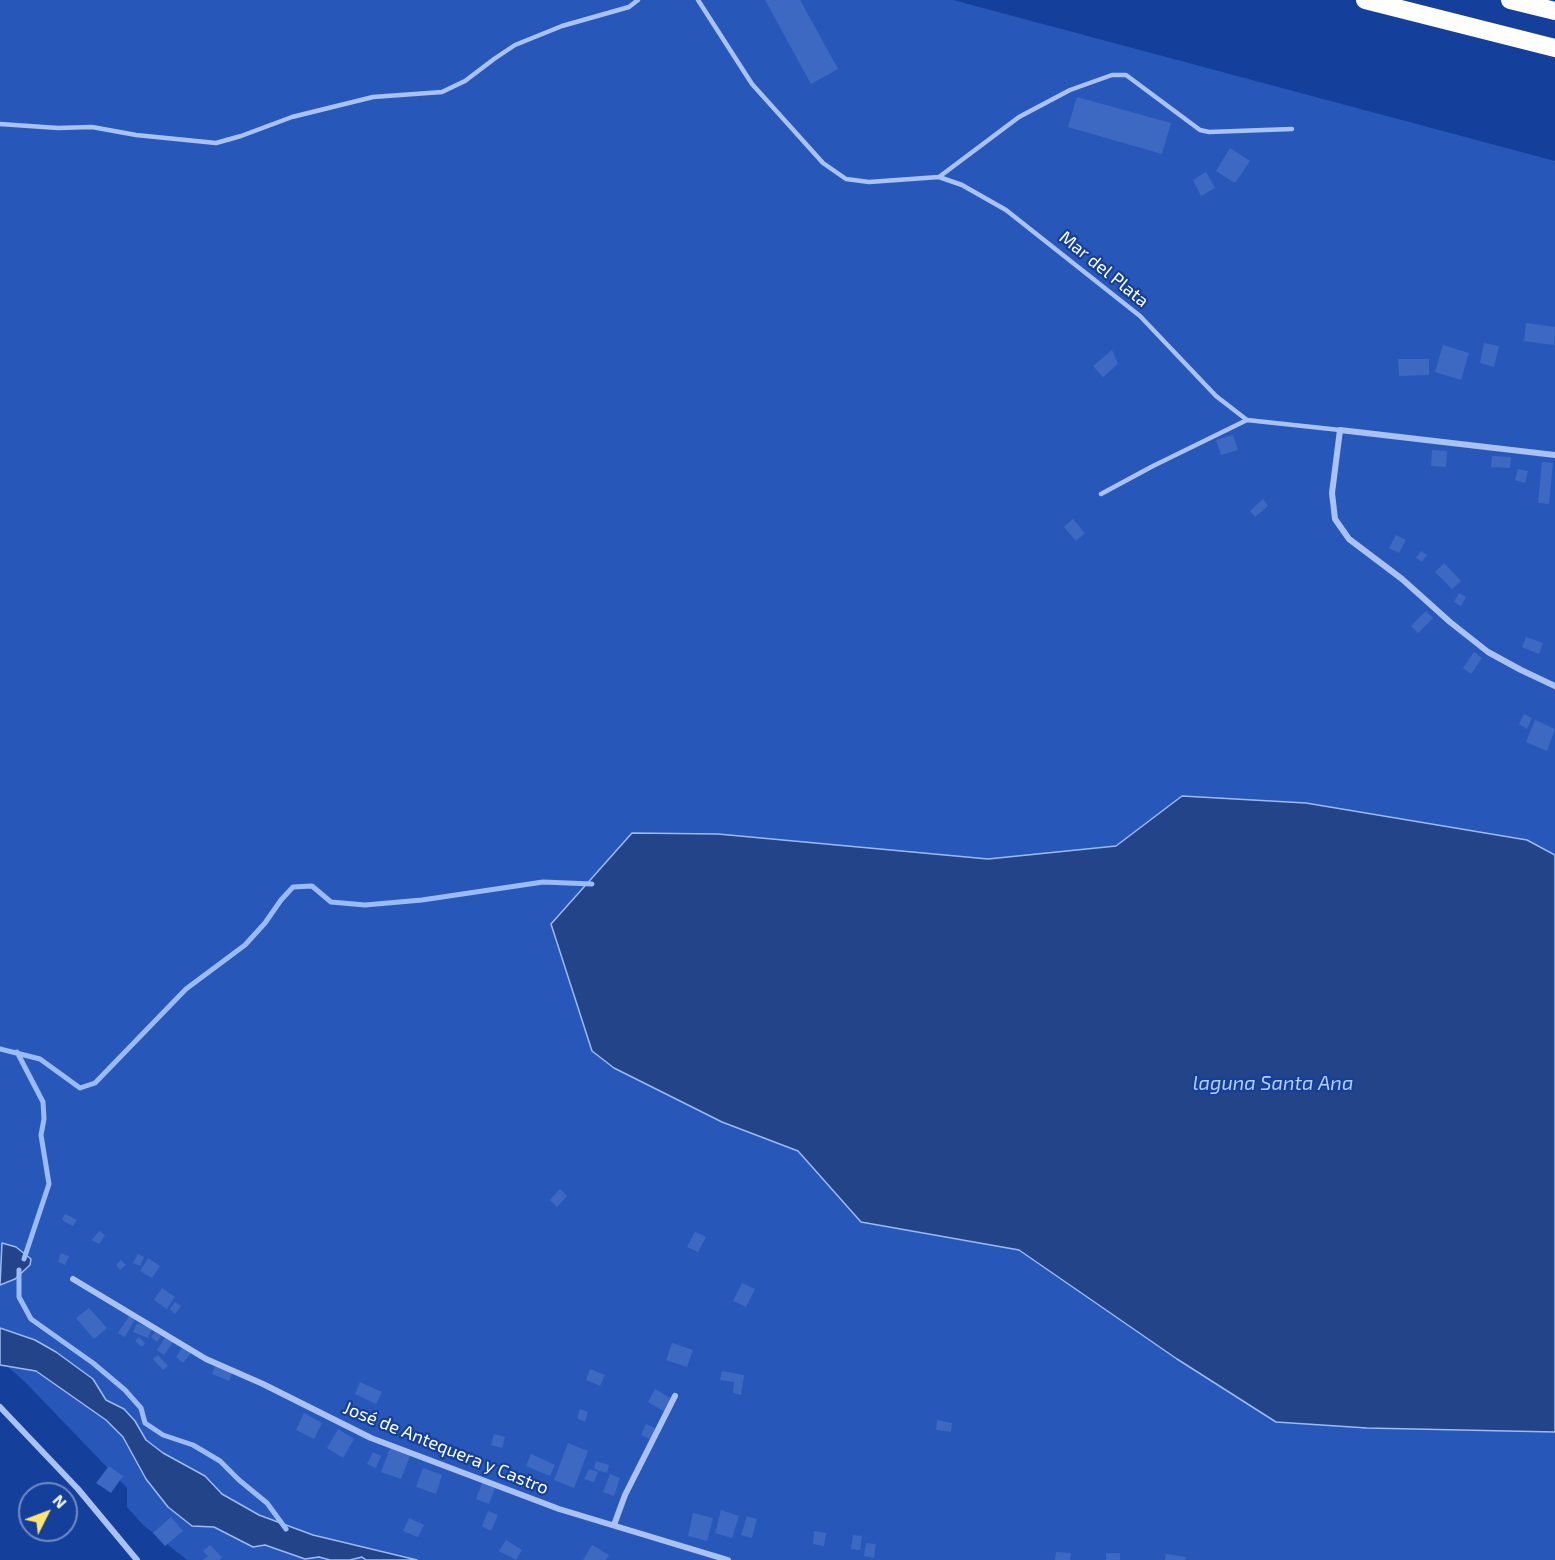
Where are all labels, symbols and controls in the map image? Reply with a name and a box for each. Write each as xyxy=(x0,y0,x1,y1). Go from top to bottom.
street label: Mar del Plata xyxy=(1055,226,1153,312)
water label: laguna Santa Ana xyxy=(1193,1071,1353,1095)
street label: José de Antequera y Castro xyxy=(340,1397,552,1499)
north arrow xyxy=(18,1482,78,1542)
text: N xyxy=(49,1490,71,1512)

